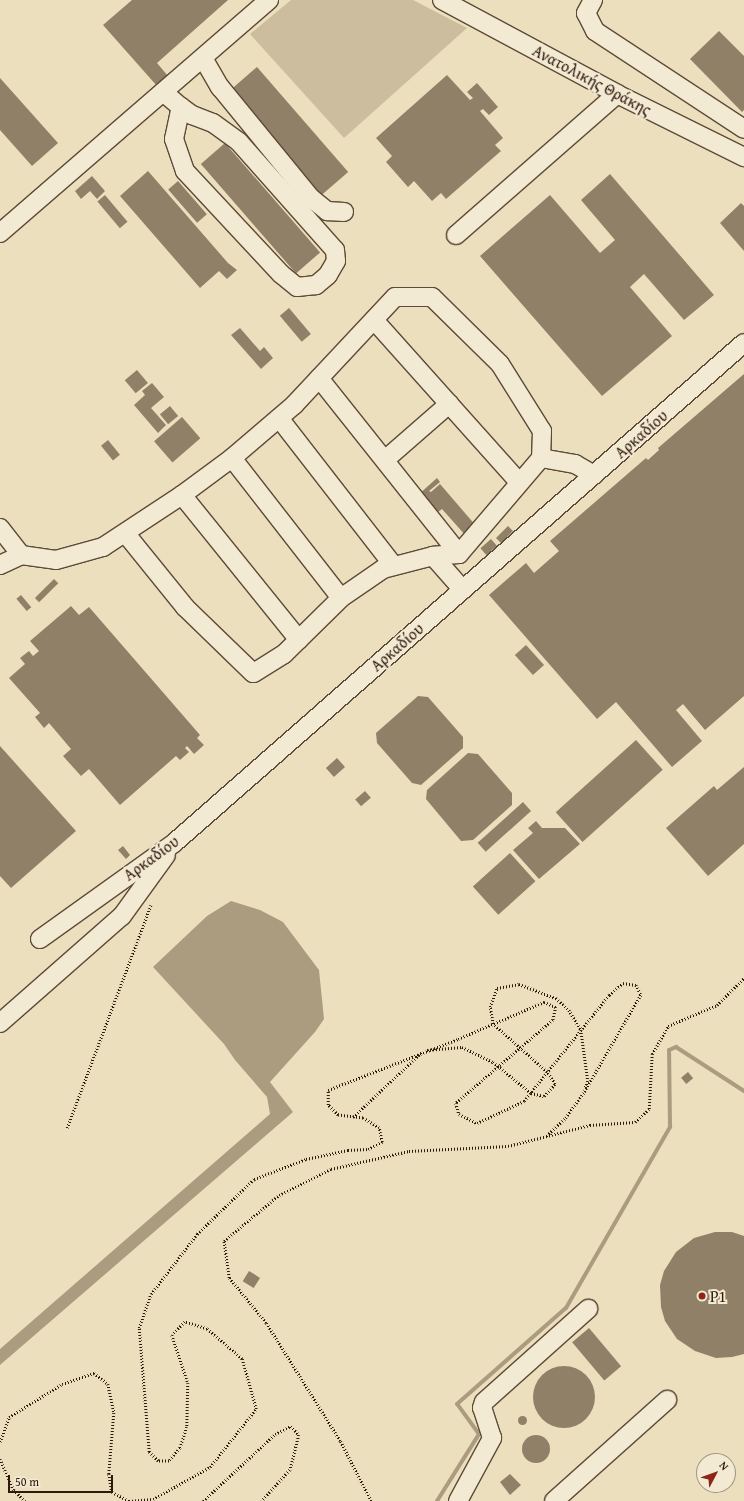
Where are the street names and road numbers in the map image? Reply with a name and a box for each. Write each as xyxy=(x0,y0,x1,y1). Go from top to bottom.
street label: Ανατολικής Θράκης xyxy=(529,41,655,119)
street label: Αρκαδίου xyxy=(611,406,671,462)
street label: Αρκαδίου xyxy=(367,619,427,675)
street label: Αρκαδίου xyxy=(120,831,182,885)

